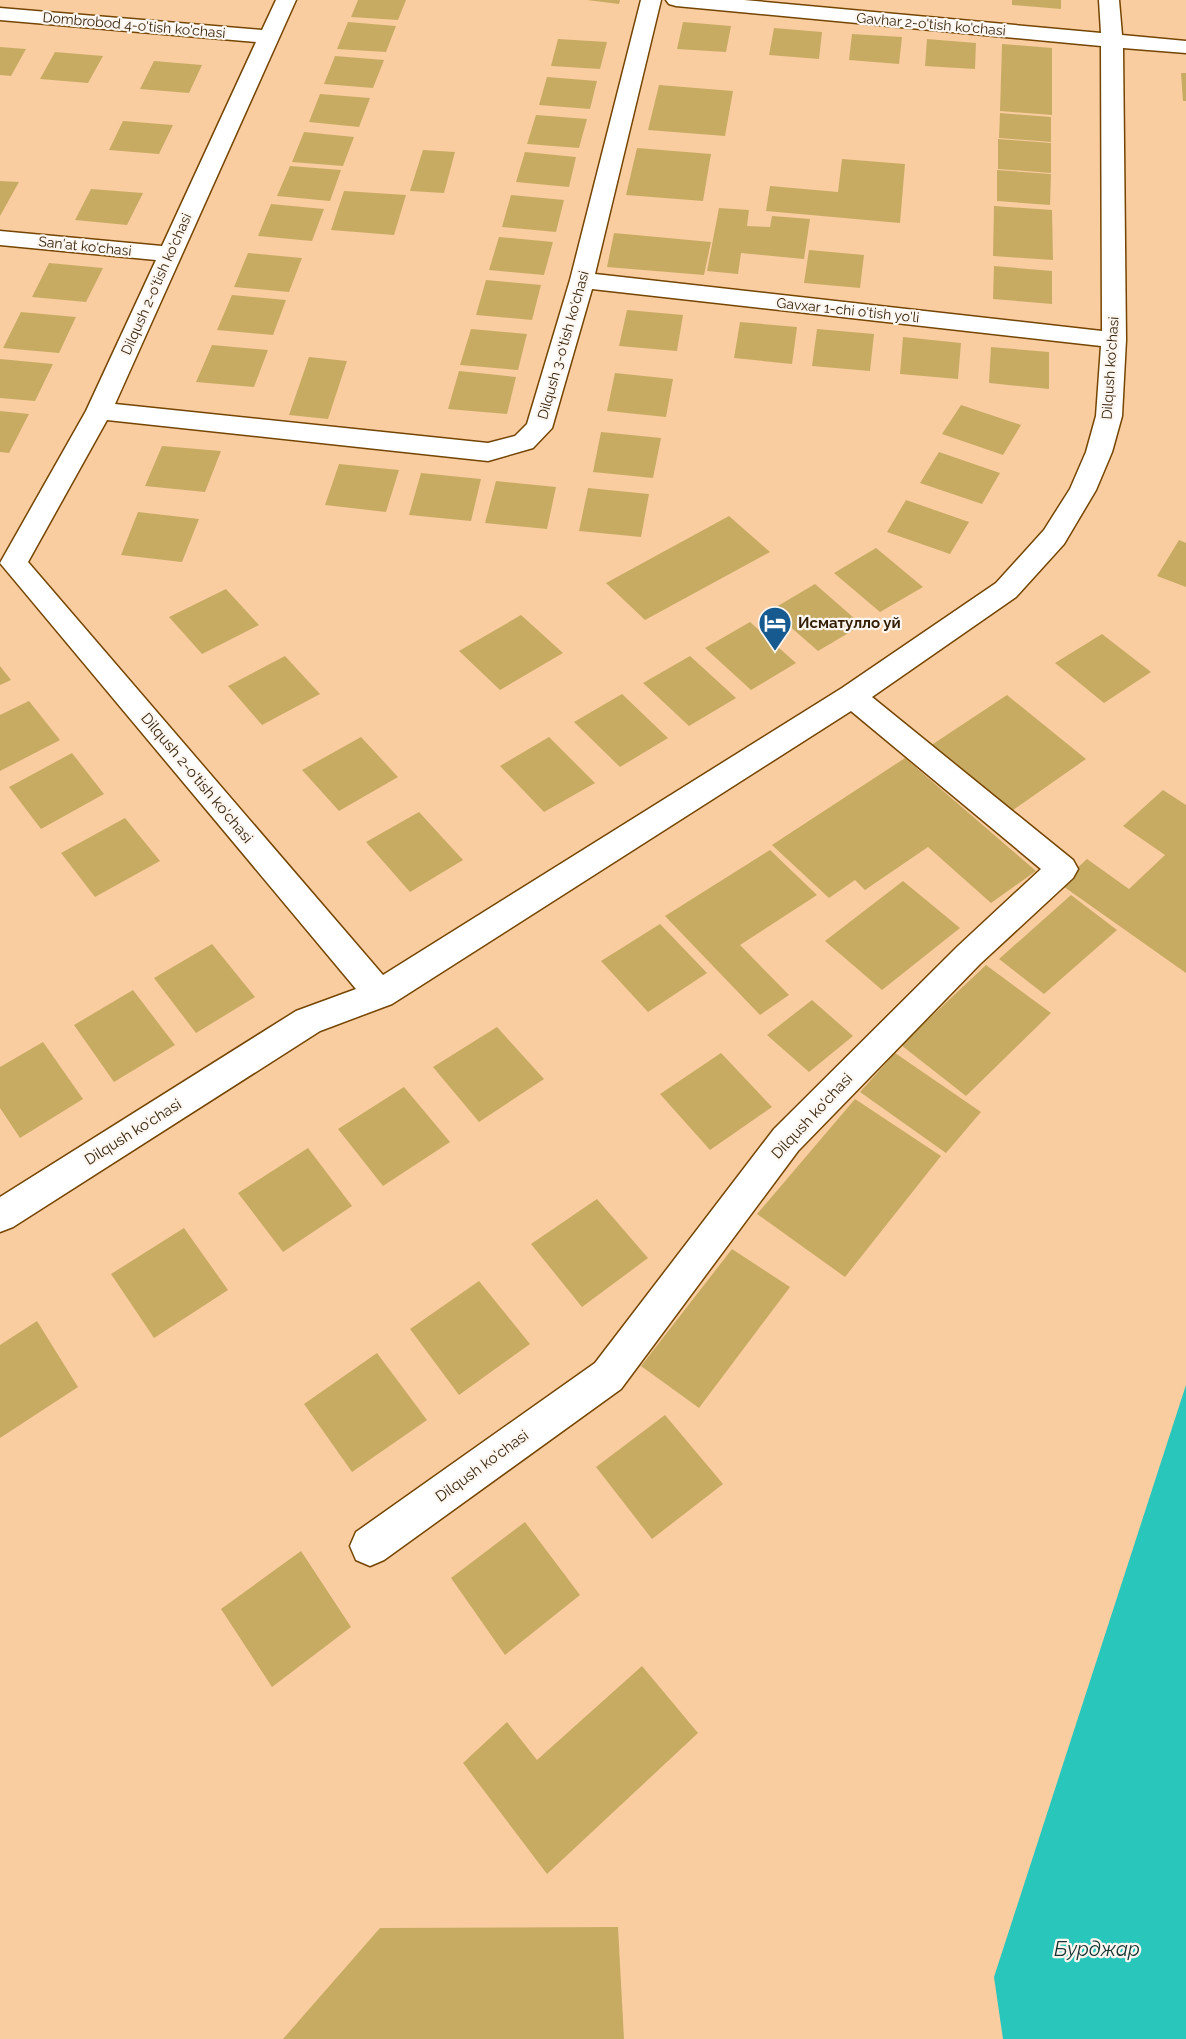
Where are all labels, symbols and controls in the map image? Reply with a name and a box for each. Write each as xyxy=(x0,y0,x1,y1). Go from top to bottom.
street label: Dombrobod 4-o'tish ko'chasi xyxy=(42,9,226,41)
street label: Gavhar 2-o'tish ko'chasi xyxy=(856,9,1006,39)
street label: Dilqush 2-o'tish ko'chasi xyxy=(118,211,194,357)
street label: San'at ko'chasi xyxy=(38,233,132,259)
street label: Dilqush 3-o'tish ko'chasi xyxy=(534,269,592,421)
street label: Gavxar 1-chi o'tish yo'li xyxy=(776,295,920,325)
street label: Dilqush ko'chasi xyxy=(1098,316,1122,420)
hotel icon: Исматулло уй xyxy=(757,605,793,652)
place label: Исматулло уй xyxy=(798,614,901,632)
street label: Dilqush 2-o'tish ko'chasi xyxy=(137,709,257,847)
street label: Dilqush ko'chasi xyxy=(768,1069,856,1163)
street label: Dilqush ko'chasi xyxy=(81,1095,185,1169)
street label: Dilqush ko'chasi xyxy=(432,1426,532,1506)
water label: Бурджар xyxy=(1054,1937,1140,1961)

